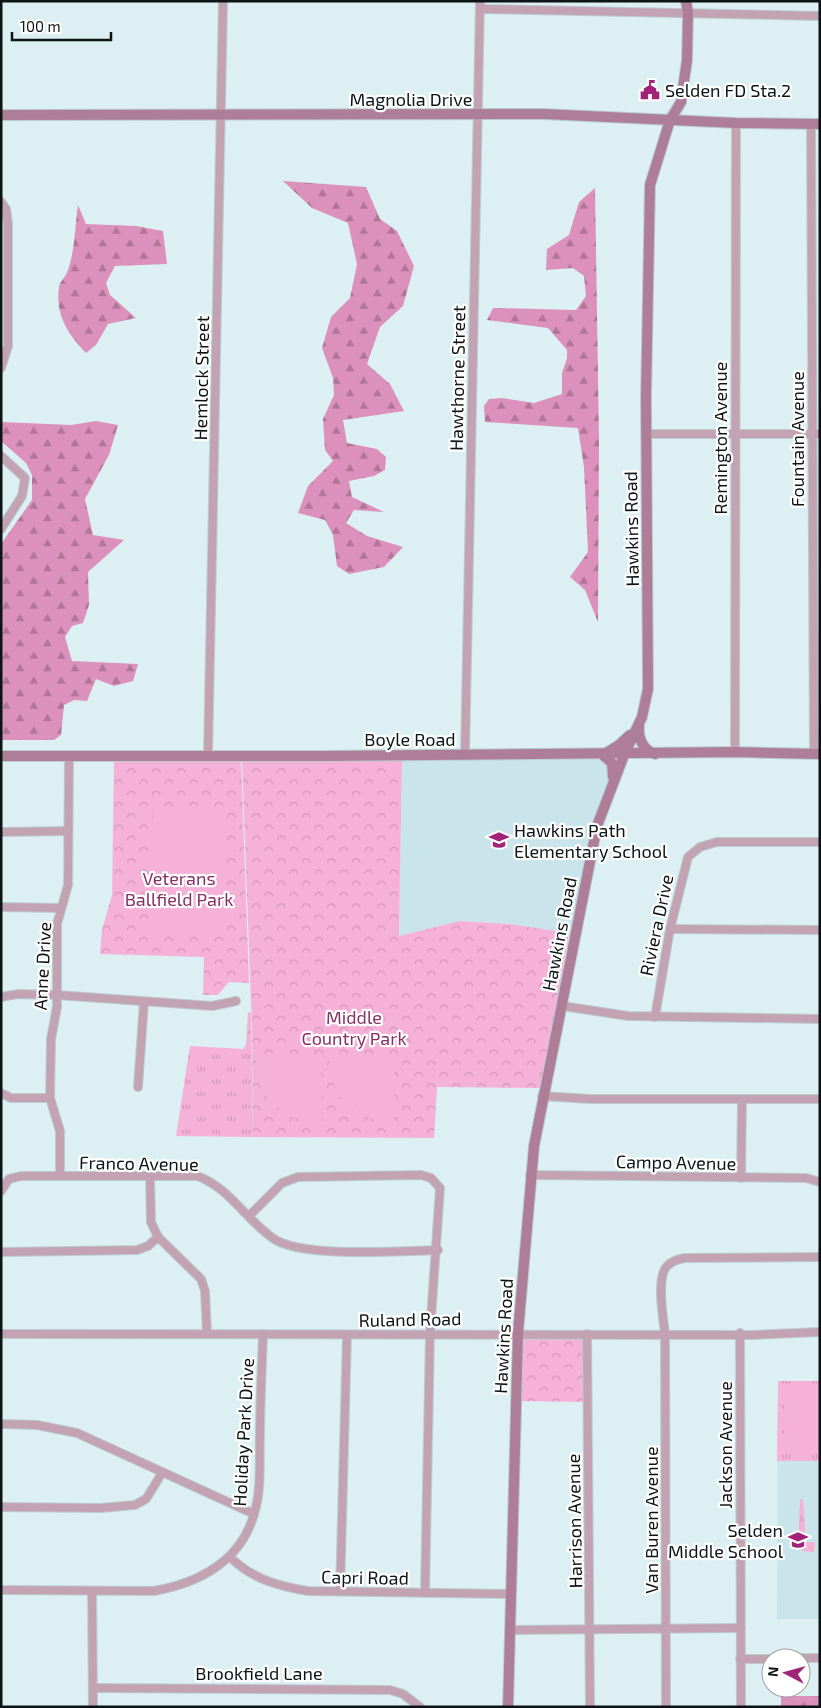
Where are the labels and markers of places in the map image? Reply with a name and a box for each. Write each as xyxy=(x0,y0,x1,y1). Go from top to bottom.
public building icon: Selden FD Sta.2 xyxy=(639,79,661,101)
place label: Selden FD Sta.2 xyxy=(665,79,791,101)
place label: Hawkins Path Elementary School xyxy=(514,819,668,862)
school or university icon: Hawkins Path Elementary School xyxy=(488,829,510,851)
place label: Selden Middle School xyxy=(668,1519,784,1562)
school or university icon: Selden Middle School xyxy=(787,1529,809,1551)

